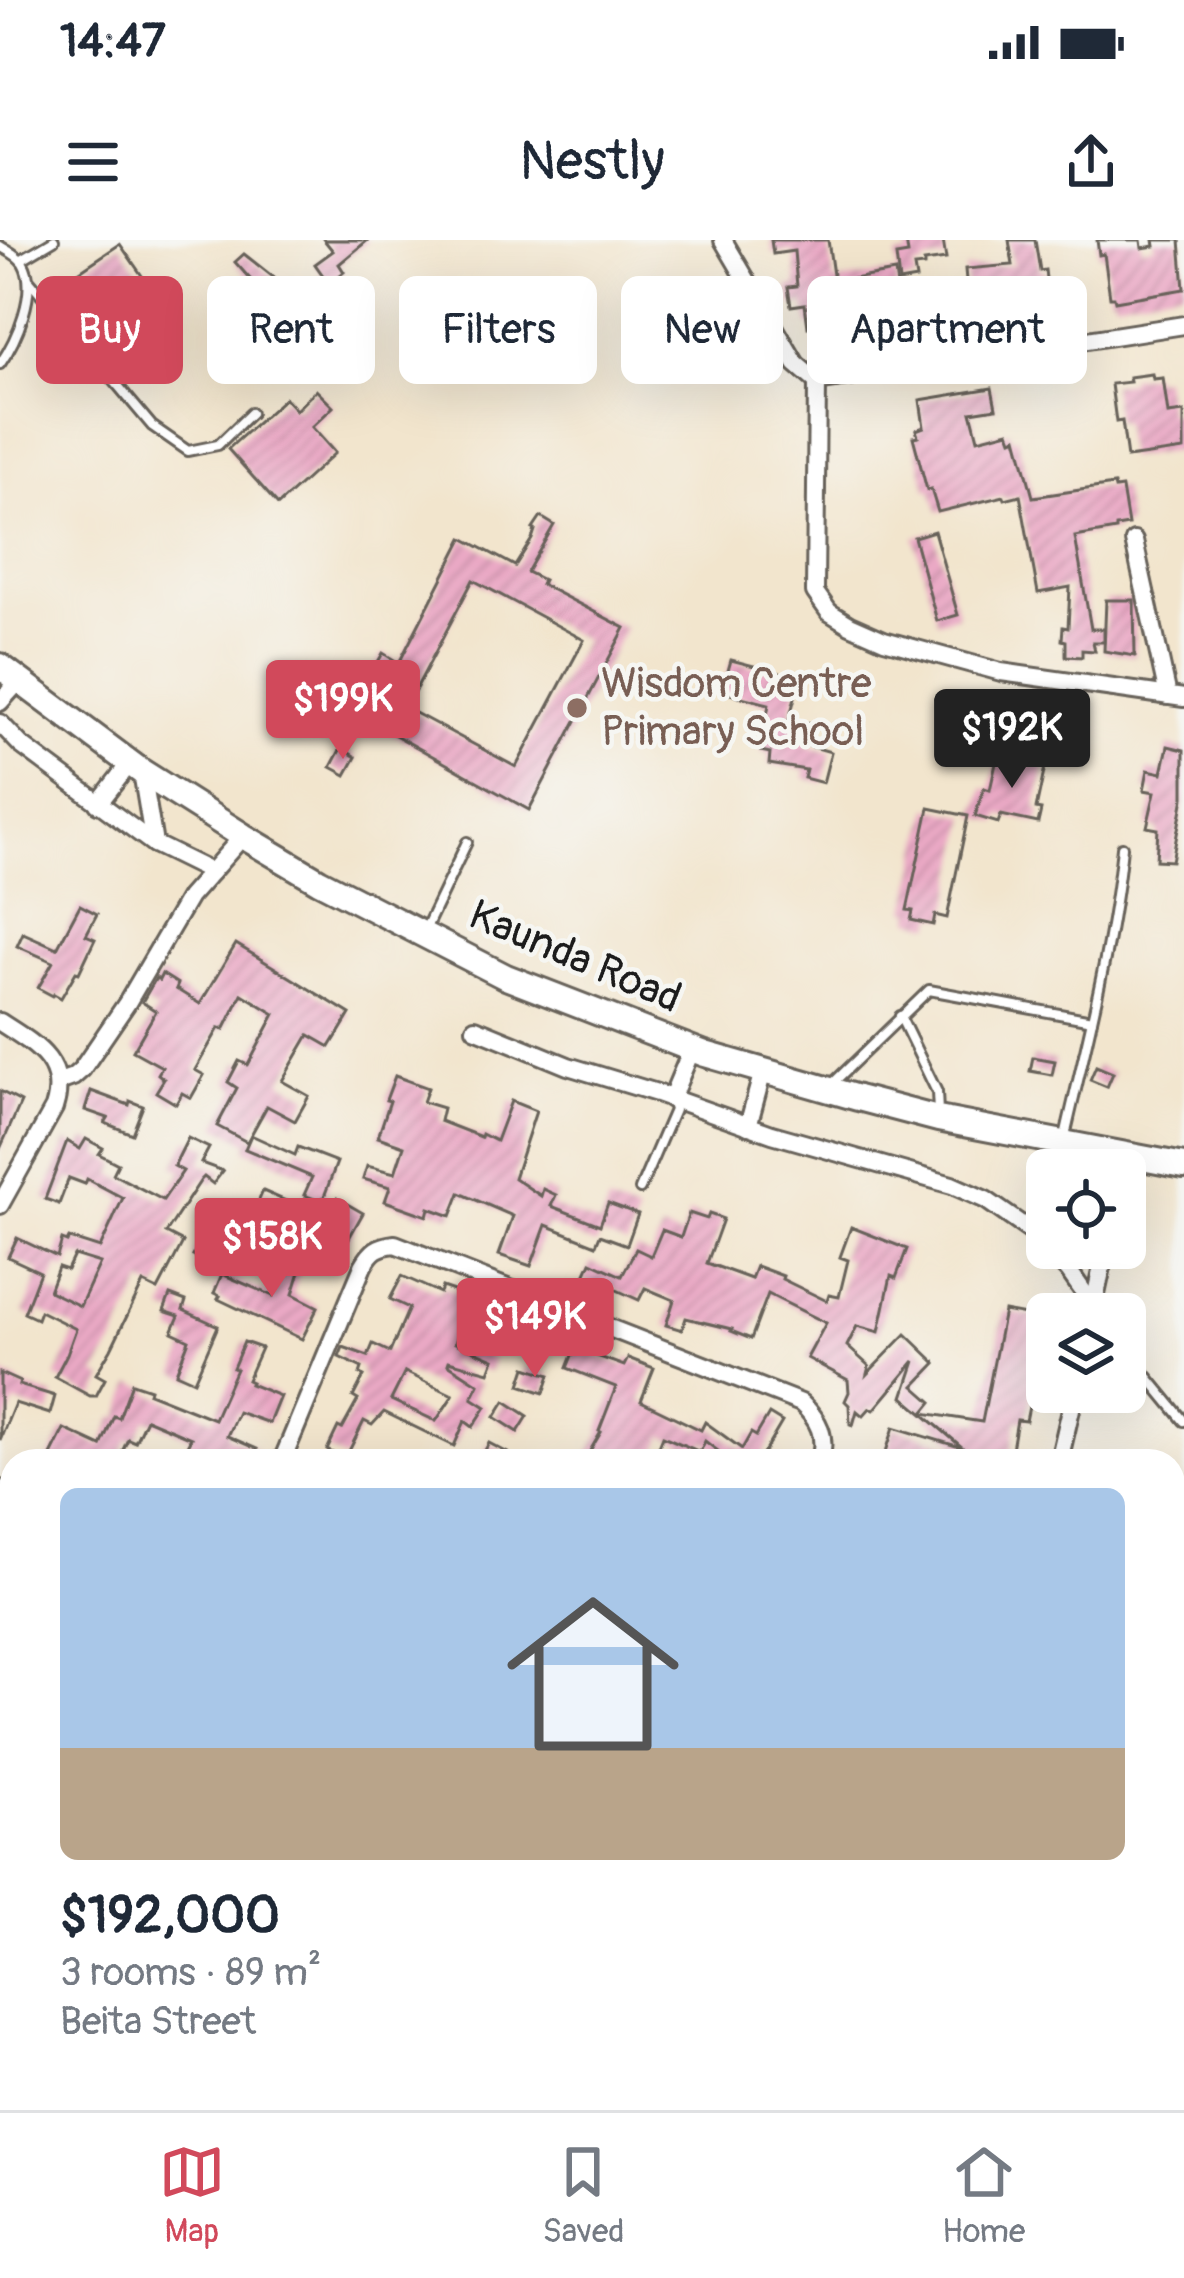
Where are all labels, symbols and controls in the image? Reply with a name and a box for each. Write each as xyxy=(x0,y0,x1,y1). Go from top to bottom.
text: 14:47 xyxy=(60,14,166,70)
text: Nestly xyxy=(520,128,664,196)
icon: menu xyxy=(60,129,126,195)
icon: share xyxy=(1058,129,1124,195)
chip: Buy xyxy=(36,276,183,384)
chip: Rent xyxy=(207,276,375,384)
chip: Filters xyxy=(399,276,597,384)
chip: New xyxy=(621,276,783,384)
chip: Apartment xyxy=(807,276,1087,384)
place label: Wisdom Centre Primary School xyxy=(601,658,872,758)
pin: $199K xyxy=(259,660,427,762)
text: $199K xyxy=(293,674,393,723)
pin: $192K xyxy=(928,689,1096,791)
marker: Wisdom Centre Primary School xyxy=(564,695,590,721)
text: $192K xyxy=(961,703,1063,752)
street label: Kaunda Road xyxy=(461,889,689,1025)
map controls xyxy=(1026,1149,1146,1413)
button: locate xyxy=(1026,1149,1146,1269)
pin: $158K xyxy=(188,1198,356,1300)
text: $158K xyxy=(222,1212,322,1261)
pin: $149K xyxy=(451,1278,619,1380)
text: $149K xyxy=(484,1292,586,1341)
button: layers xyxy=(1026,1293,1146,1413)
icon: home xyxy=(485,1566,701,1782)
text: $192,000 xyxy=(60,1884,280,1948)
text: 3 rooms · 89 m² xyxy=(60,1948,321,1997)
text: Beita Street xyxy=(60,1997,256,2046)
tab: Map xyxy=(159,2139,225,2252)
tab: Saved xyxy=(542,2139,624,2252)
tab: Home xyxy=(942,2139,1025,2252)

